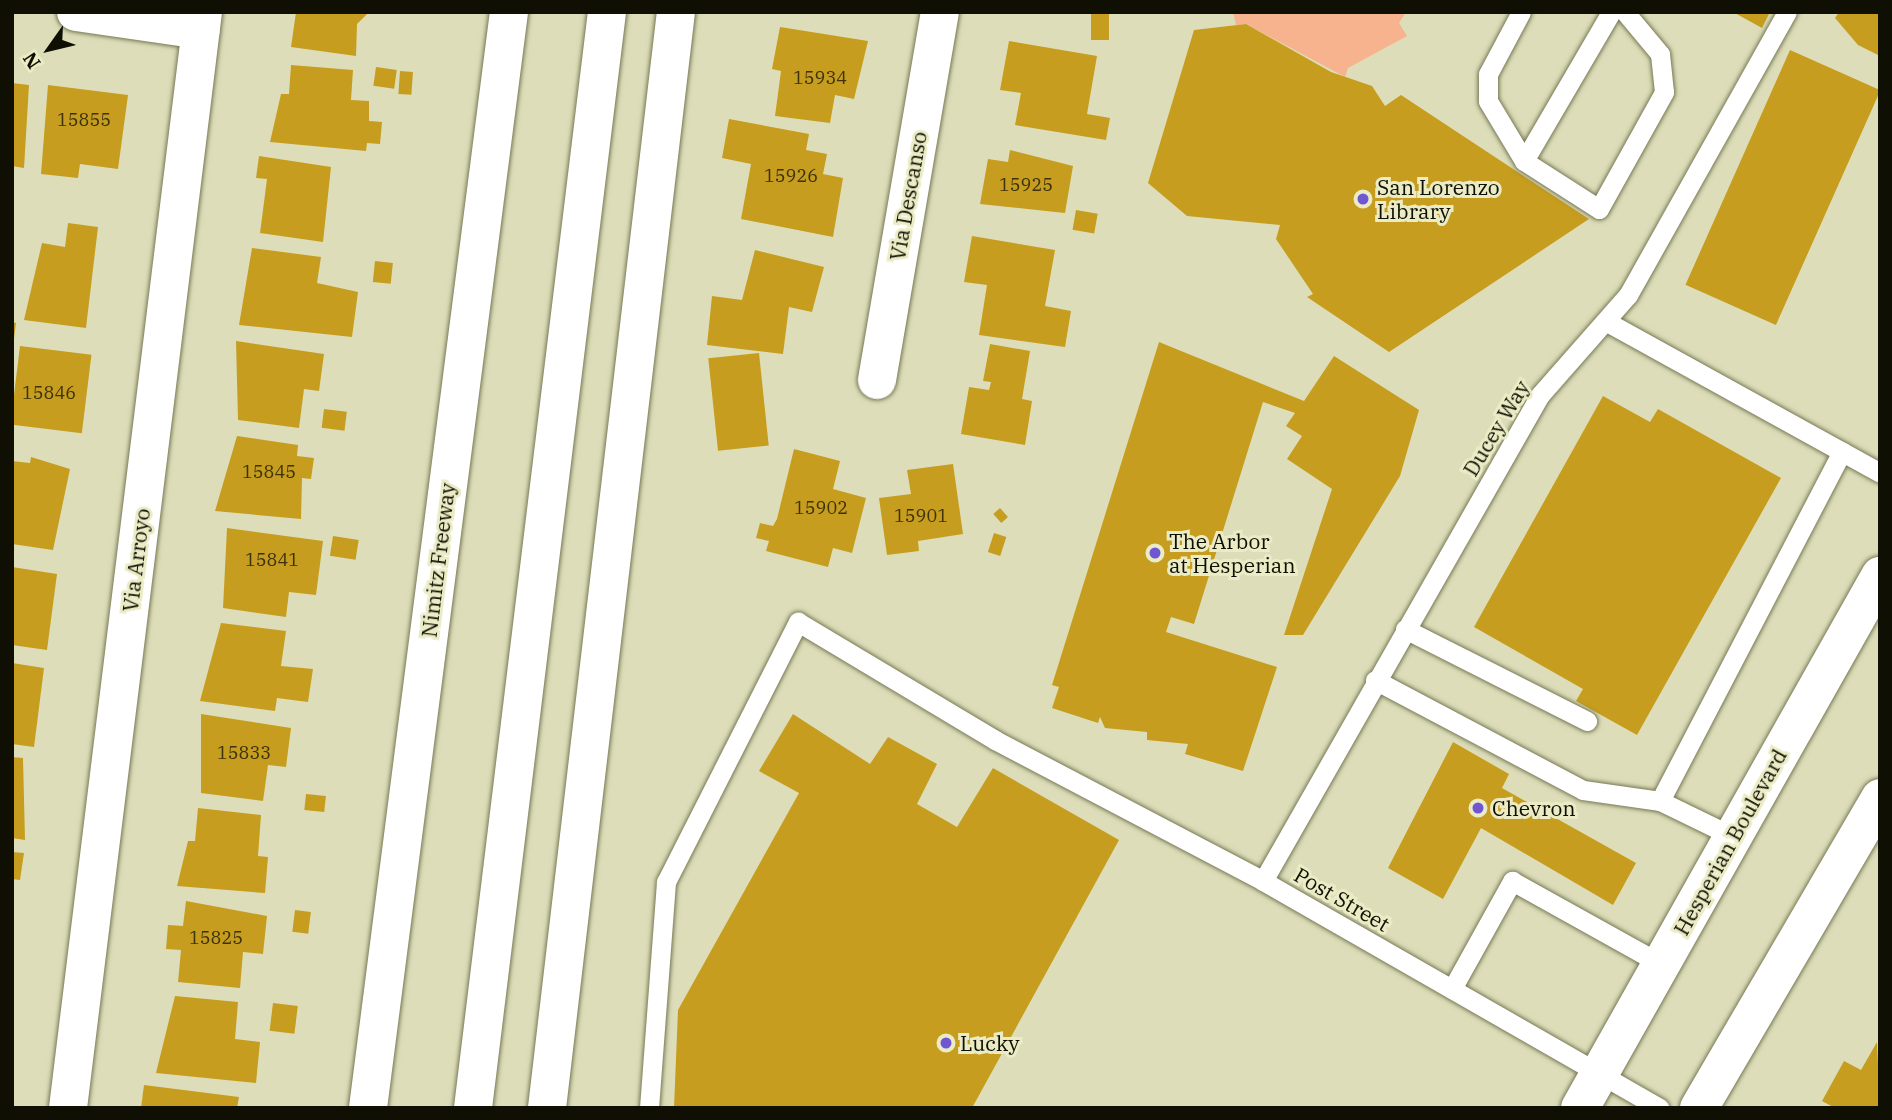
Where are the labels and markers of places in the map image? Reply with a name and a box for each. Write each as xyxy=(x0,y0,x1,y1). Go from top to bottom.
place label: San Lorenzo Library xyxy=(1377,174,1500,224)
marker: San Lorenzo Library xyxy=(1355,191,1371,207)
place label: The Arbor at Hesperian xyxy=(1169,528,1296,578)
marker: The Arbor at Hesperian xyxy=(1147,545,1163,561)
place label: Chevron xyxy=(1492,795,1576,821)
marker: Chevron xyxy=(1470,800,1486,816)
place label: Lucky xyxy=(960,1030,1020,1056)
marker: Lucky xyxy=(938,1035,954,1051)

